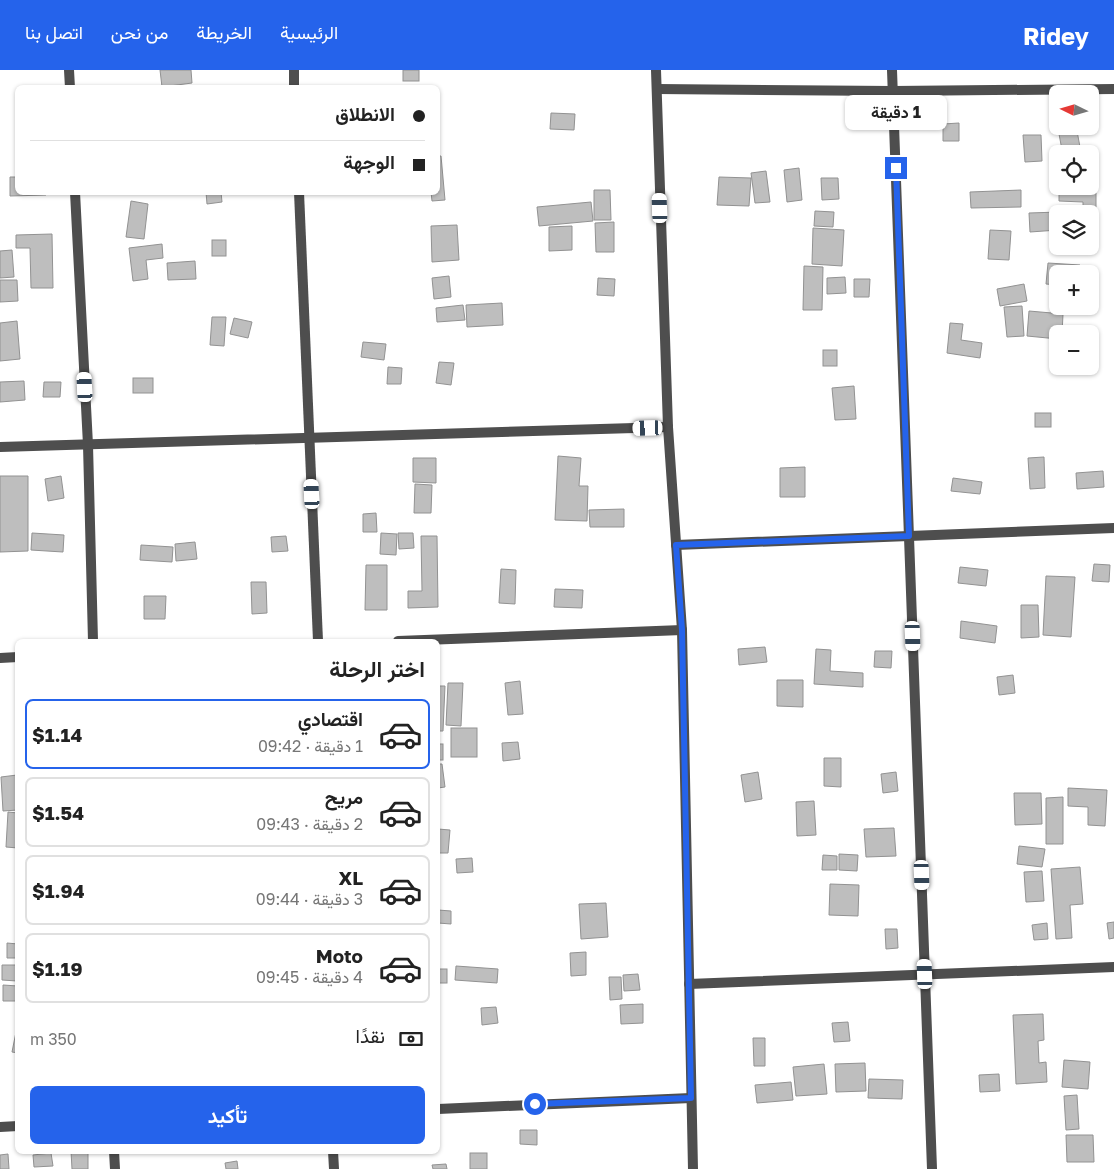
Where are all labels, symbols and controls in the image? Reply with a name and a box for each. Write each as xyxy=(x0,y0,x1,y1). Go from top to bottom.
text: اتصل بنا xyxy=(25,21,83,43)
text: من نحن xyxy=(111,21,168,43)
text: الخريطة xyxy=(196,21,252,43)
text: الرئيسية xyxy=(280,21,338,43)
text: Ridey xyxy=(1023,21,1089,50)
north arrow xyxy=(1049,85,1099,135)
map controls xyxy=(1049,85,1099,375)
callout: 1 دقيقة xyxy=(845,96,947,131)
text: الانطلاق xyxy=(335,102,395,125)
text: 1 دقيقة xyxy=(871,102,921,122)
button: locate xyxy=(1049,145,1099,195)
text: الوجهة xyxy=(343,150,395,173)
route end xyxy=(885,157,907,179)
car xyxy=(651,193,668,223)
button: layers xyxy=(1049,205,1099,255)
button: + xyxy=(1049,265,1099,315)
button: − xyxy=(1049,325,1099,375)
car xyxy=(76,372,93,402)
car xyxy=(632,420,663,436)
car xyxy=(303,479,320,509)
car xyxy=(904,621,921,651)
text: اختر الرحلة xyxy=(329,655,425,682)
text: اقتصادي xyxy=(298,707,363,730)
icon: car xyxy=(378,712,423,757)
text: $1.14 xyxy=(32,723,82,746)
text: 1 دقيقة · 09:42 xyxy=(258,736,363,756)
text: مريح xyxy=(325,785,363,808)
icon: car xyxy=(378,790,423,835)
text: $1.54 xyxy=(32,801,84,824)
text: 2 دقيقة · 09:43 xyxy=(256,814,363,834)
car xyxy=(913,860,930,890)
text: XL xyxy=(338,866,363,889)
icon: car xyxy=(378,868,423,913)
text: $1.94 xyxy=(32,879,85,902)
text: 3 دقيقة · 09:44 xyxy=(256,889,363,909)
text: Moto xyxy=(316,944,363,967)
icon: car xyxy=(378,946,423,991)
text: $1.19 xyxy=(32,957,82,980)
car xyxy=(916,959,933,989)
text: 4 دقيقة · 09:45 xyxy=(256,967,363,987)
text: نقدًا xyxy=(356,1024,385,1047)
icon: cash xyxy=(397,1025,425,1053)
text: 350 m xyxy=(30,1029,77,1049)
button: تأكيد xyxy=(30,1086,425,1144)
route start xyxy=(524,1093,546,1115)

